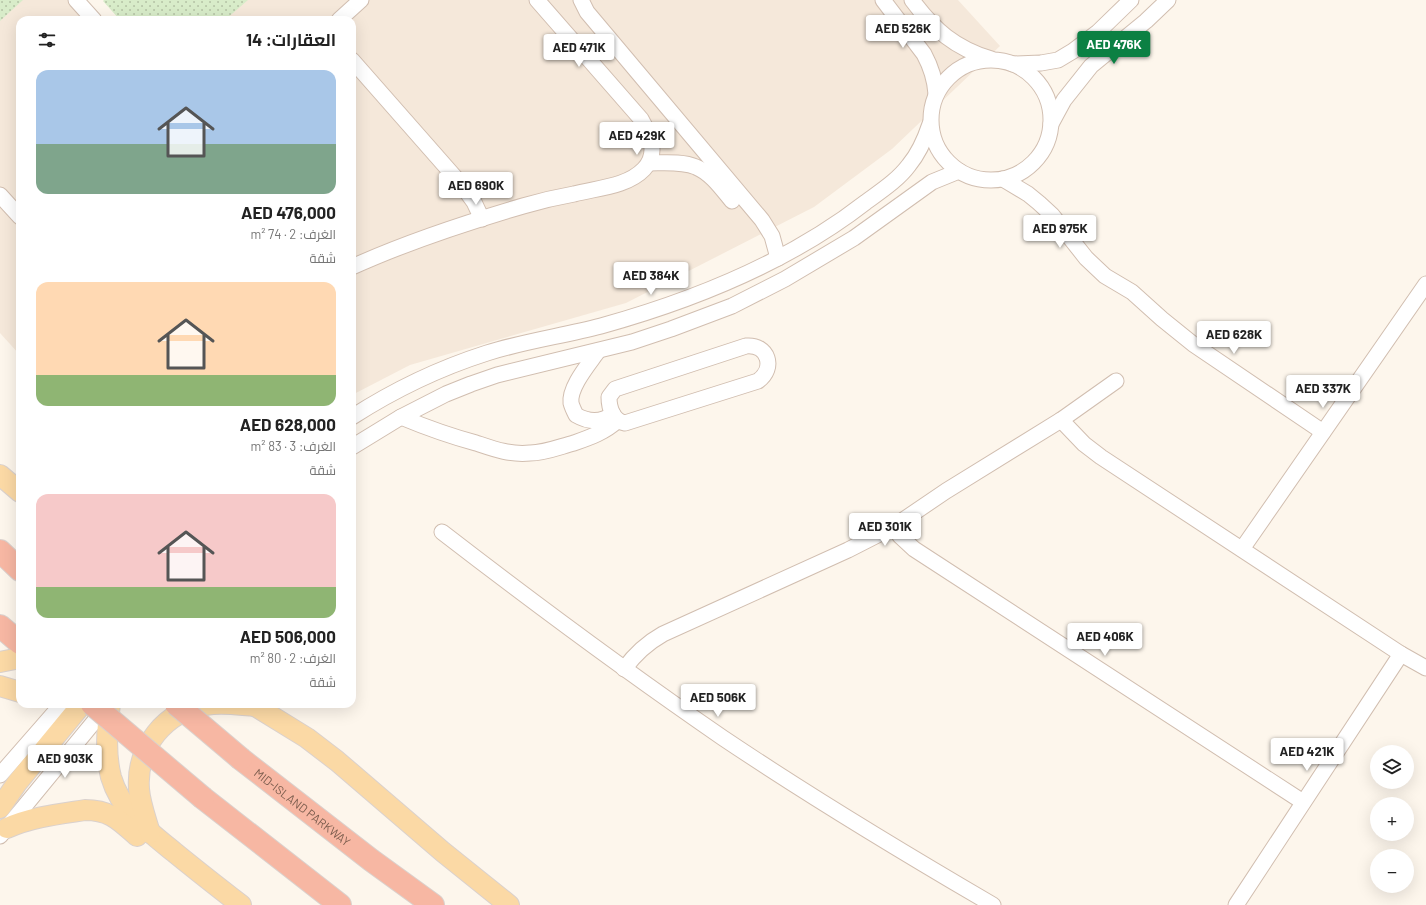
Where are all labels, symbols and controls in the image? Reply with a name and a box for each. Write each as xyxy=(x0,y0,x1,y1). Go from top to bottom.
pin: AED 526K xyxy=(862,15,944,49)
text: AED 526K xyxy=(875,20,931,36)
icon: filters xyxy=(36,29,58,51)
text: العقارات: 14 xyxy=(246,29,336,49)
pin: AED 476K xyxy=(1073,31,1155,65)
pin: AED 471K xyxy=(538,34,620,68)
text: AED 476K xyxy=(1086,36,1142,52)
text: AED 471K xyxy=(552,39,606,55)
icon: home xyxy=(150,96,222,168)
pin: AED 429K xyxy=(596,122,678,156)
text: AED 429K xyxy=(608,127,666,143)
pin: AED 690K xyxy=(435,172,517,206)
text: AED 690K xyxy=(448,177,504,193)
text: AED 476,000 xyxy=(241,202,336,222)
pin: AED 975K xyxy=(1019,215,1101,249)
text: AED 975K xyxy=(1032,220,1088,236)
text: الغرف: 2 · 74 m² xyxy=(250,226,336,242)
text: شقة xyxy=(309,250,336,266)
pin: AED 384K xyxy=(610,262,692,296)
text: AED 384K xyxy=(622,267,680,283)
icon: home xyxy=(150,308,222,380)
pin: AED 628K xyxy=(1193,321,1275,355)
text: AED 628K xyxy=(1206,326,1262,342)
pin: AED 337K xyxy=(1282,375,1364,409)
text: AED 337K xyxy=(1295,380,1351,396)
text: AED 628,000 xyxy=(240,414,336,434)
text: الغرف: 3 · 83 m² xyxy=(251,438,336,454)
text: شقة xyxy=(309,462,336,478)
pin: AED 301K xyxy=(844,513,926,547)
text: AED 301K xyxy=(858,518,912,534)
icon: home xyxy=(150,520,222,592)
pin: AED 406K xyxy=(1064,623,1146,657)
text: AED 506,000 xyxy=(240,626,336,646)
text: AED 406K xyxy=(1076,628,1134,644)
text: الغرف: 2 · 80 m² xyxy=(250,650,336,666)
text: شقة xyxy=(309,674,336,690)
pin: AED 506K xyxy=(677,684,759,718)
text: AED 506K xyxy=(690,689,746,705)
pin: AED 421K xyxy=(1266,738,1348,772)
text: AED 421K xyxy=(1280,743,1334,759)
pin: AED 903K xyxy=(24,745,106,779)
map controls xyxy=(1370,745,1414,893)
button: layers xyxy=(1370,745,1414,789)
text: AED 903K xyxy=(37,750,93,766)
street label: MID-ISLAND PARKWAY xyxy=(252,765,354,849)
button: + xyxy=(1370,797,1414,841)
button: − xyxy=(1370,849,1414,893)

